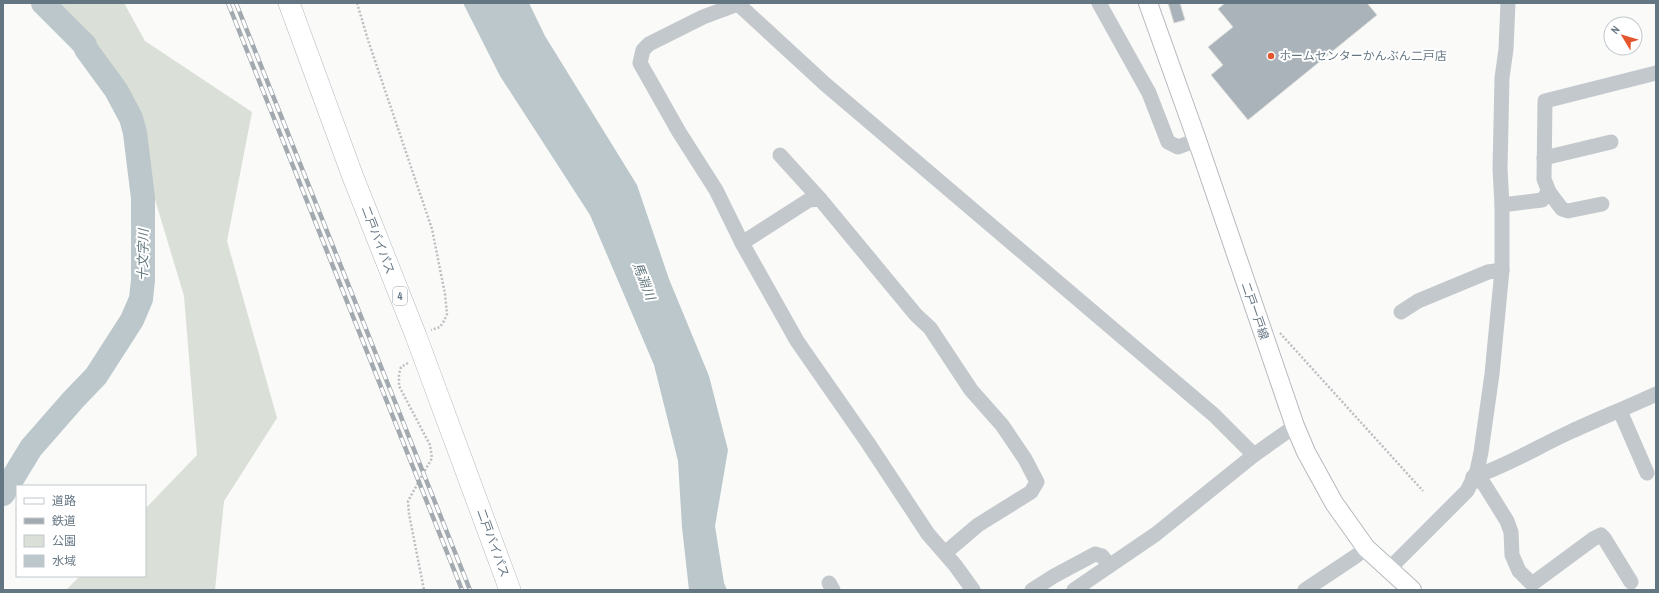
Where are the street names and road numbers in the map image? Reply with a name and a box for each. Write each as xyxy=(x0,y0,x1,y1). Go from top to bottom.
street label: 二戸バイパス xyxy=(358,204,398,276)
street label: 二戸一戸線 xyxy=(1238,280,1272,342)
road number: 4 xyxy=(393,287,407,305)
street label: 二戸バイパス xyxy=(473,507,513,579)

